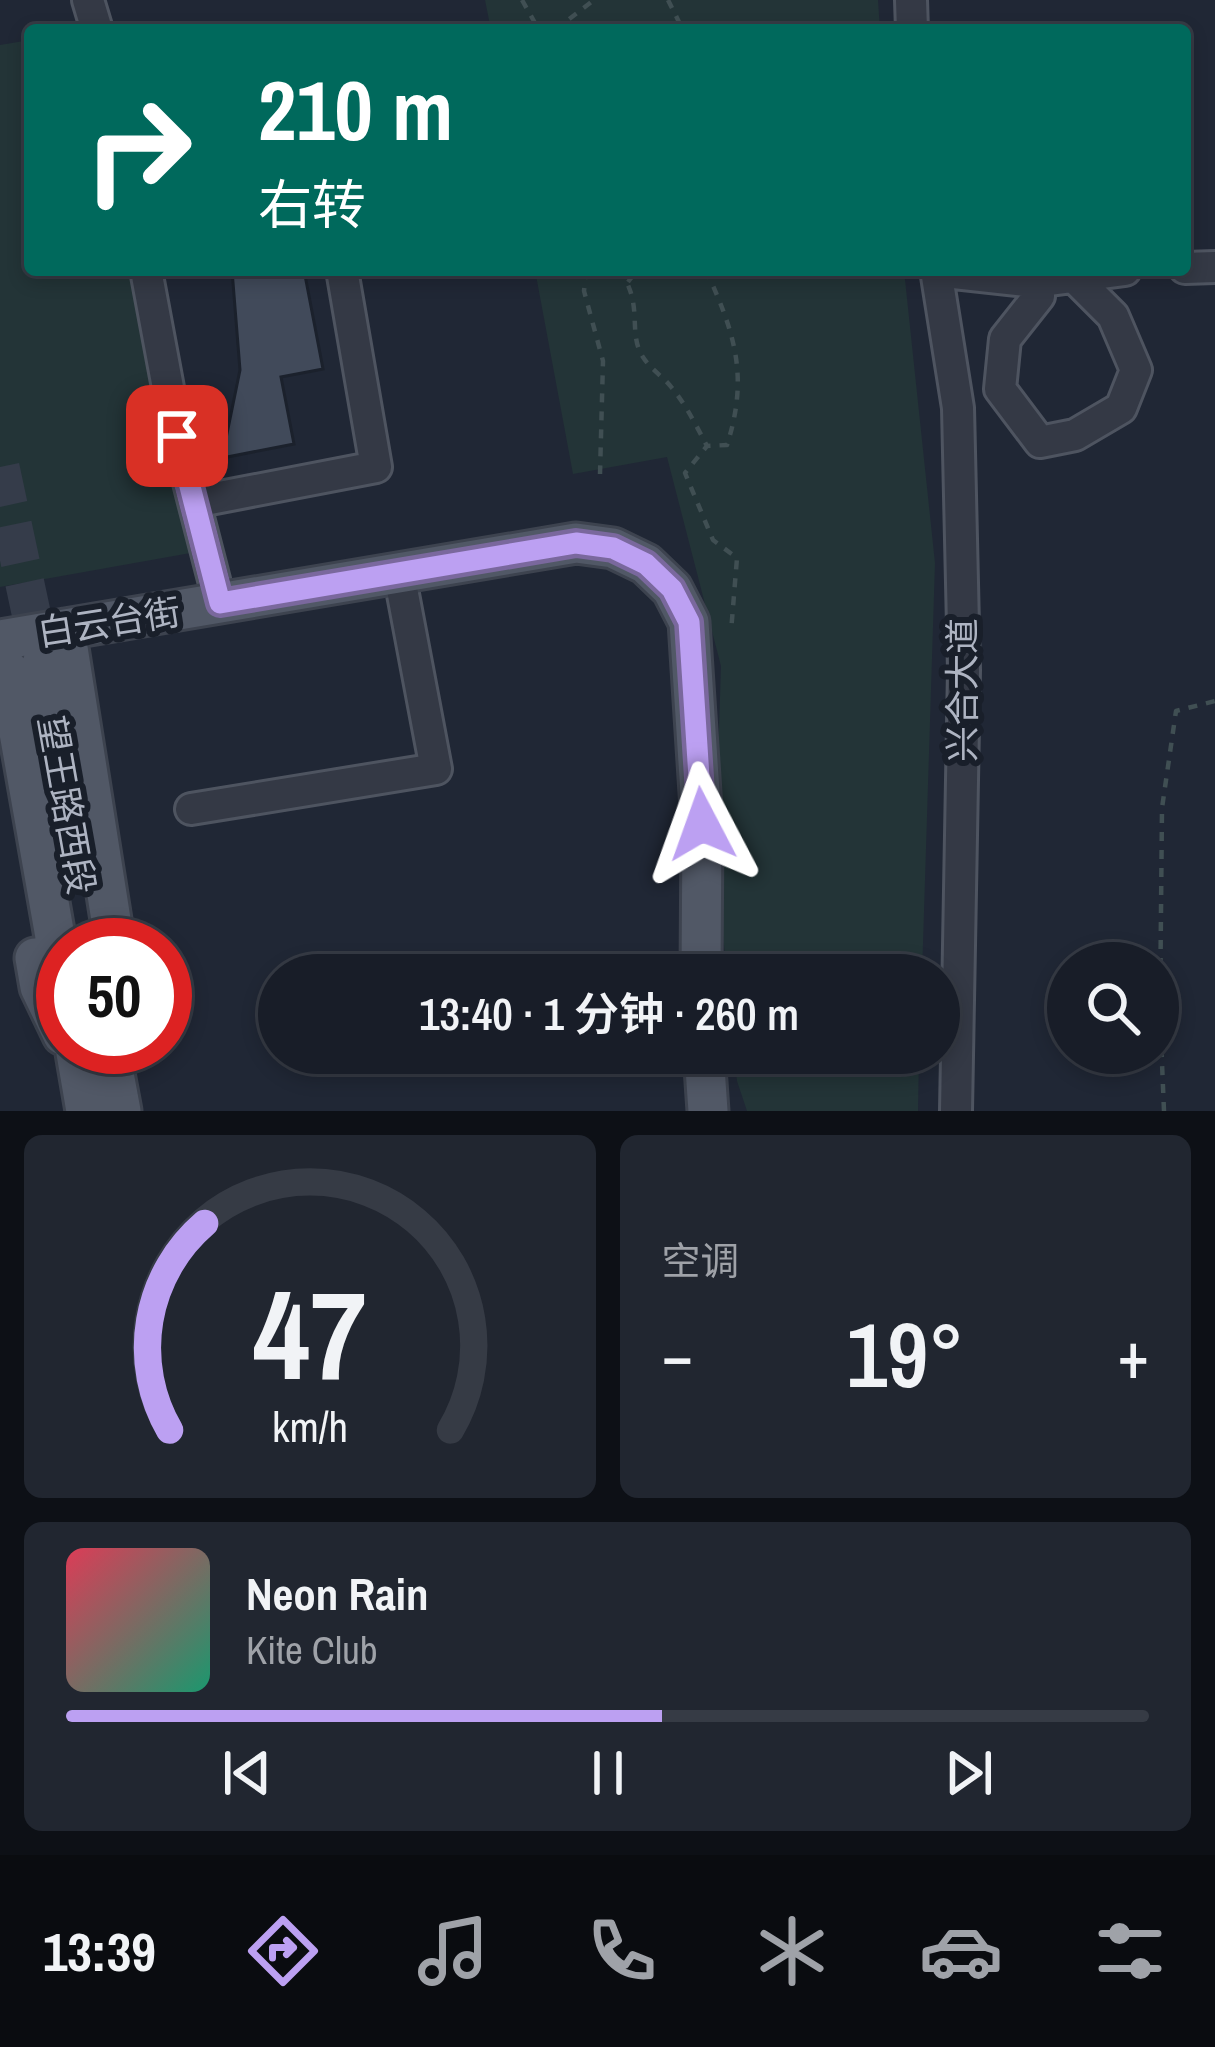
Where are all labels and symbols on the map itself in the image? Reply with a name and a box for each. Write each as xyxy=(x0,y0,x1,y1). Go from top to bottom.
pin xyxy=(126,385,228,487)
street label: 白云台街 xyxy=(34,587,184,657)
street label: 兴合大道 xyxy=(938,618,986,762)
street label: 望王路西段 xyxy=(28,712,106,898)
position arrow xyxy=(639,761,765,887)
speed limit sign: 50 xyxy=(36,918,192,1074)

